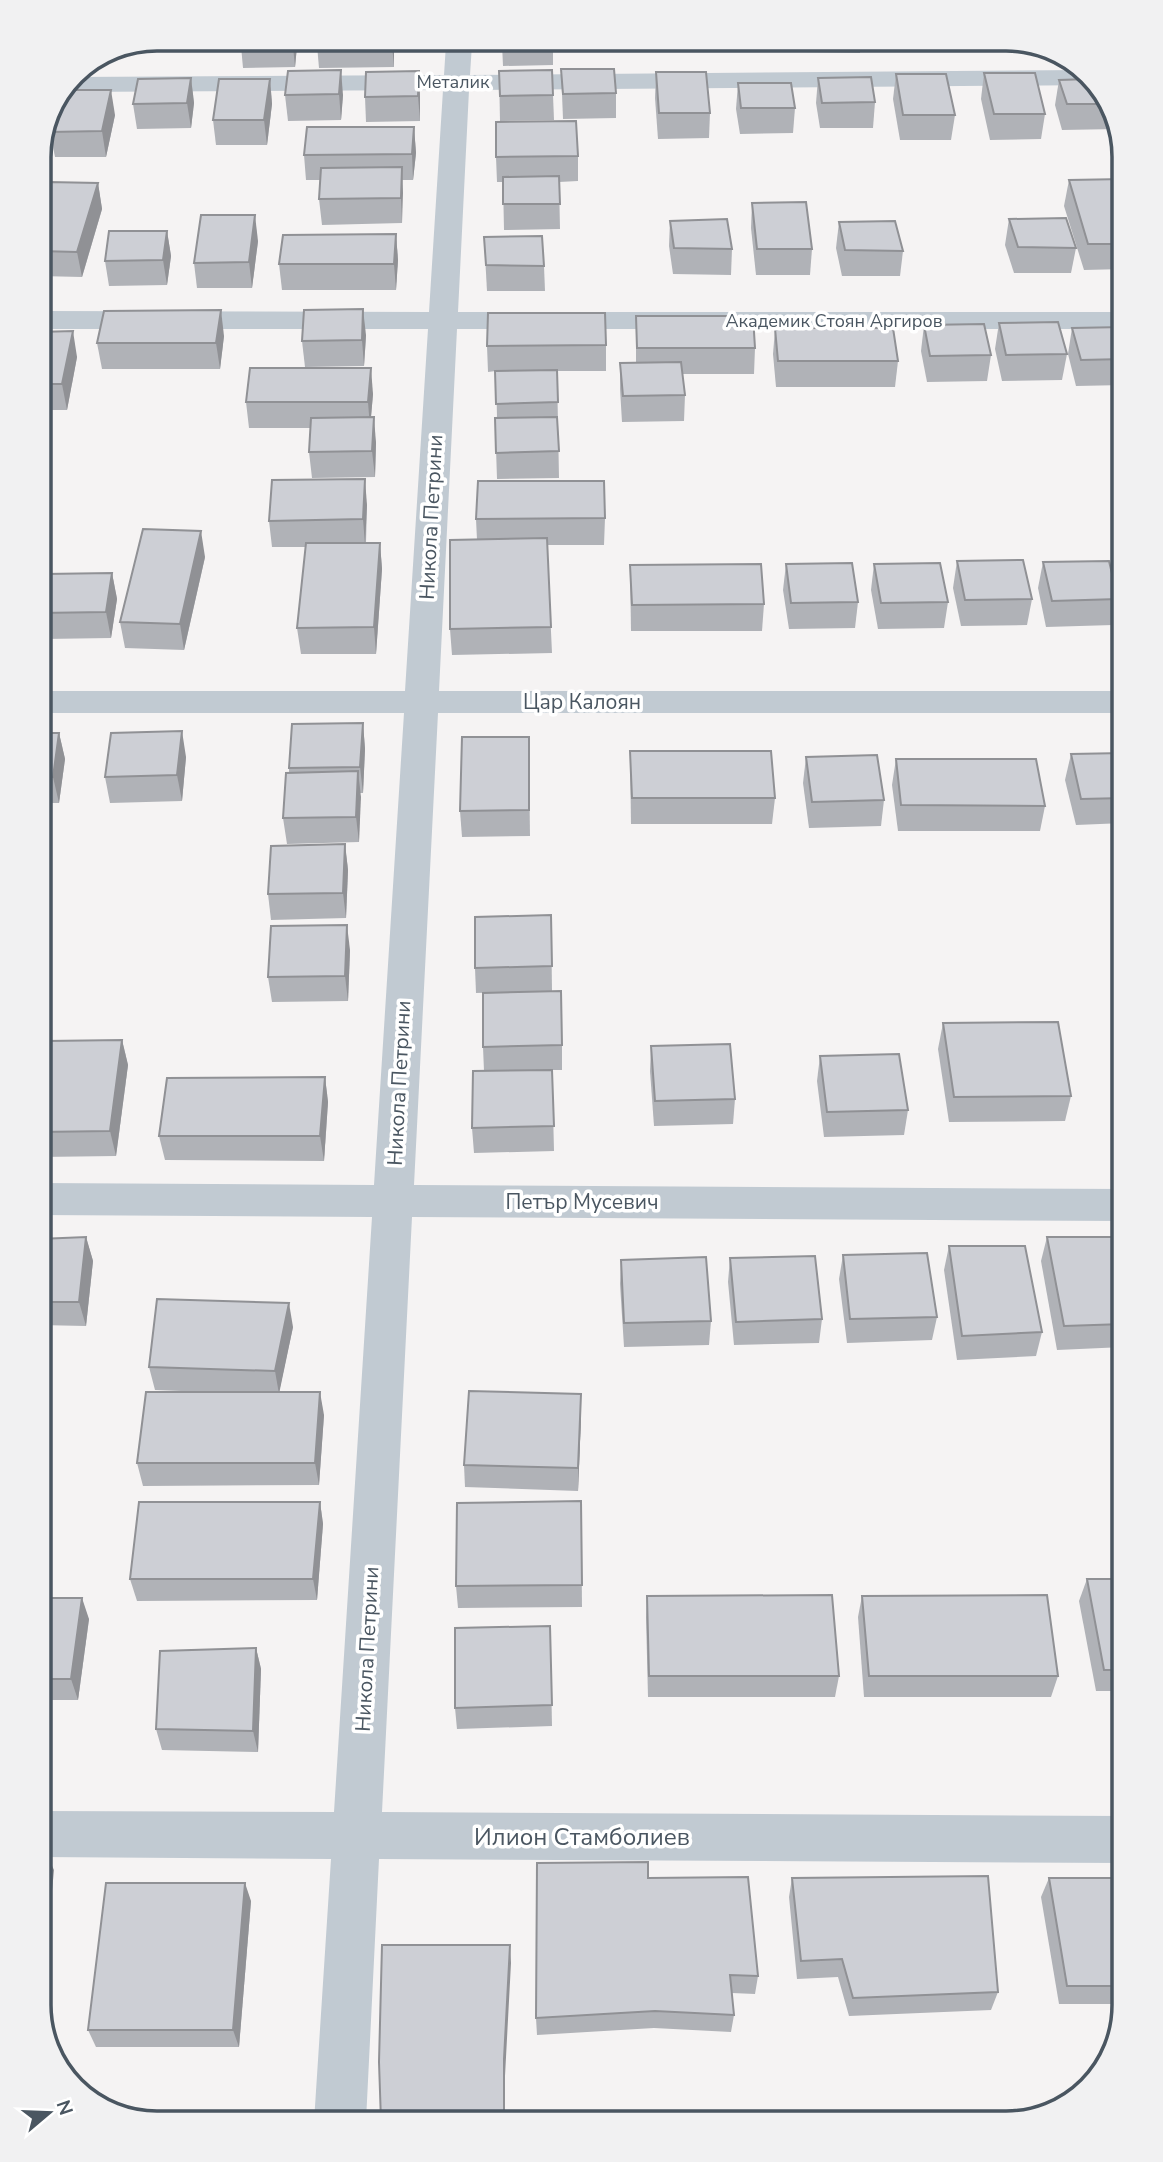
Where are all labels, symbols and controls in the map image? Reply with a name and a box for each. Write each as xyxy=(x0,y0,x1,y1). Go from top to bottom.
street label: Металик xyxy=(416,70,490,94)
street label: Академик Стоян Аргиров xyxy=(725,309,943,333)
street label: Никола Петрини xyxy=(413,434,449,600)
street label: Цар Калоян xyxy=(523,688,641,716)
street label: Никола Петрини xyxy=(381,1000,417,1166)
street label: Петър Мусевич xyxy=(505,1188,659,1216)
street label: Никола Петрини xyxy=(349,1566,385,1732)
street label: Илион Стамболиев xyxy=(474,1821,690,1853)
north arrow xyxy=(14,2078,84,2148)
text: N xyxy=(50,2097,79,2119)

